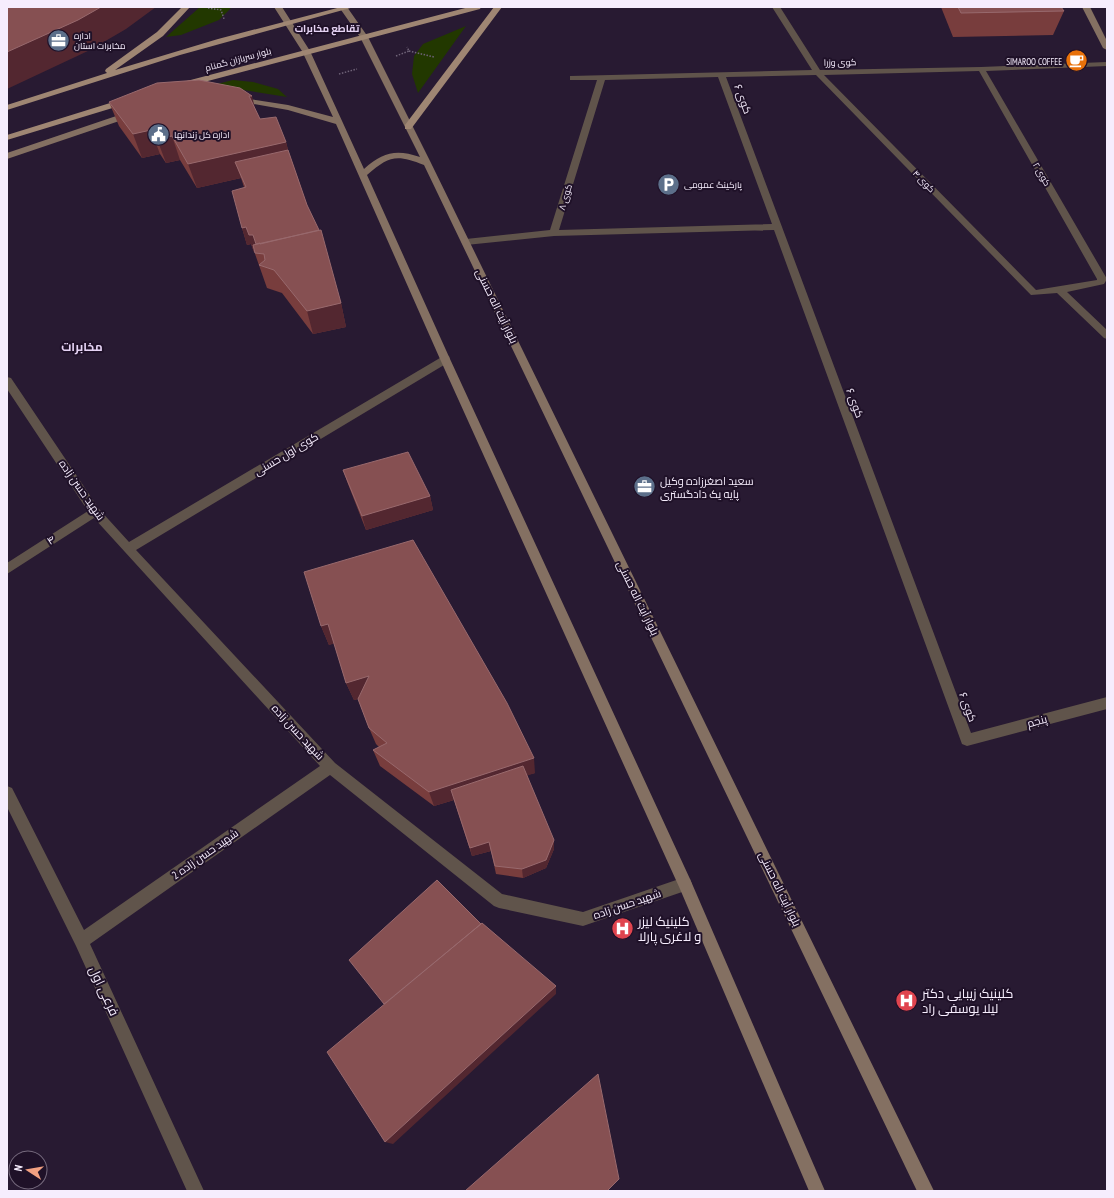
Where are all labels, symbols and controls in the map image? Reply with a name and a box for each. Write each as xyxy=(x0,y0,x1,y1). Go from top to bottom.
district label: تقاطع مخابرات xyxy=(295,22,360,36)
office icon: اداره مخابرات استان xyxy=(45,27,71,53)
place label: اداره مخابرات استان xyxy=(74,30,126,51)
street label: بلوار سربازان گمنام xyxy=(204,45,272,74)
cafe icon: SIMAROO COFFEE xyxy=(1064,48,1090,74)
street label: کوی وزرا xyxy=(823,56,857,68)
place label: SIMAROO COFFEE xyxy=(1006,56,1062,67)
street label: کوی ۶ xyxy=(731,82,755,116)
public building icon: اداره کل زندانها xyxy=(145,121,171,147)
place label: اداره کل زندانها xyxy=(174,129,230,140)
street label: کوی ۲ xyxy=(1031,160,1053,188)
street label: کوی ۴ xyxy=(911,168,937,194)
parking icon: پارکینگ عمومی xyxy=(655,171,681,197)
place label: پارکینگ عمومی xyxy=(684,179,743,191)
street label: کوی ۸ xyxy=(556,183,574,211)
street label: بلوار آیت اله حسنی xyxy=(473,266,521,346)
district label: مخابرات xyxy=(61,339,103,355)
street label: کوی ۶ xyxy=(843,386,867,420)
street label: کوی اول حسنی xyxy=(251,429,321,479)
street label: شهید حسن زاده xyxy=(56,457,108,523)
office icon: سعید اصغرزاده وکیل پایه یک دادگستری xyxy=(632,474,658,500)
place label: سعید اصغرزاده وکیل پایه یک دادگستری xyxy=(660,474,754,501)
street label: ۴ xyxy=(44,532,58,548)
street label: بلوار آیت اله حسنی xyxy=(614,558,662,638)
street label: کوی ۶ xyxy=(956,690,980,724)
street label: شهید حسن زاده xyxy=(269,701,327,763)
street label: پنجم xyxy=(1025,712,1049,731)
street label: شهید حسن زاده 2 xyxy=(169,826,241,882)
street label: بلوار آیت اله حسنی xyxy=(756,849,804,929)
street label: شهید حسن زاده xyxy=(591,886,663,922)
place label: کلینیک لیزر و لاغری پارلا xyxy=(637,913,701,946)
hospital icon: کلینیک لیزر و لاغری پارلا xyxy=(610,915,636,941)
street label: فرعی اول xyxy=(85,963,123,1019)
place label: کلینیک زیبایی دکتر لیلا یوسفی راد xyxy=(921,985,1013,1017)
hospital icon: کلینیک زیبایی دکتر لیلا یوسفی راد xyxy=(894,987,920,1013)
north arrow xyxy=(8,1150,48,1190)
text: N xyxy=(11,1164,26,1172)

